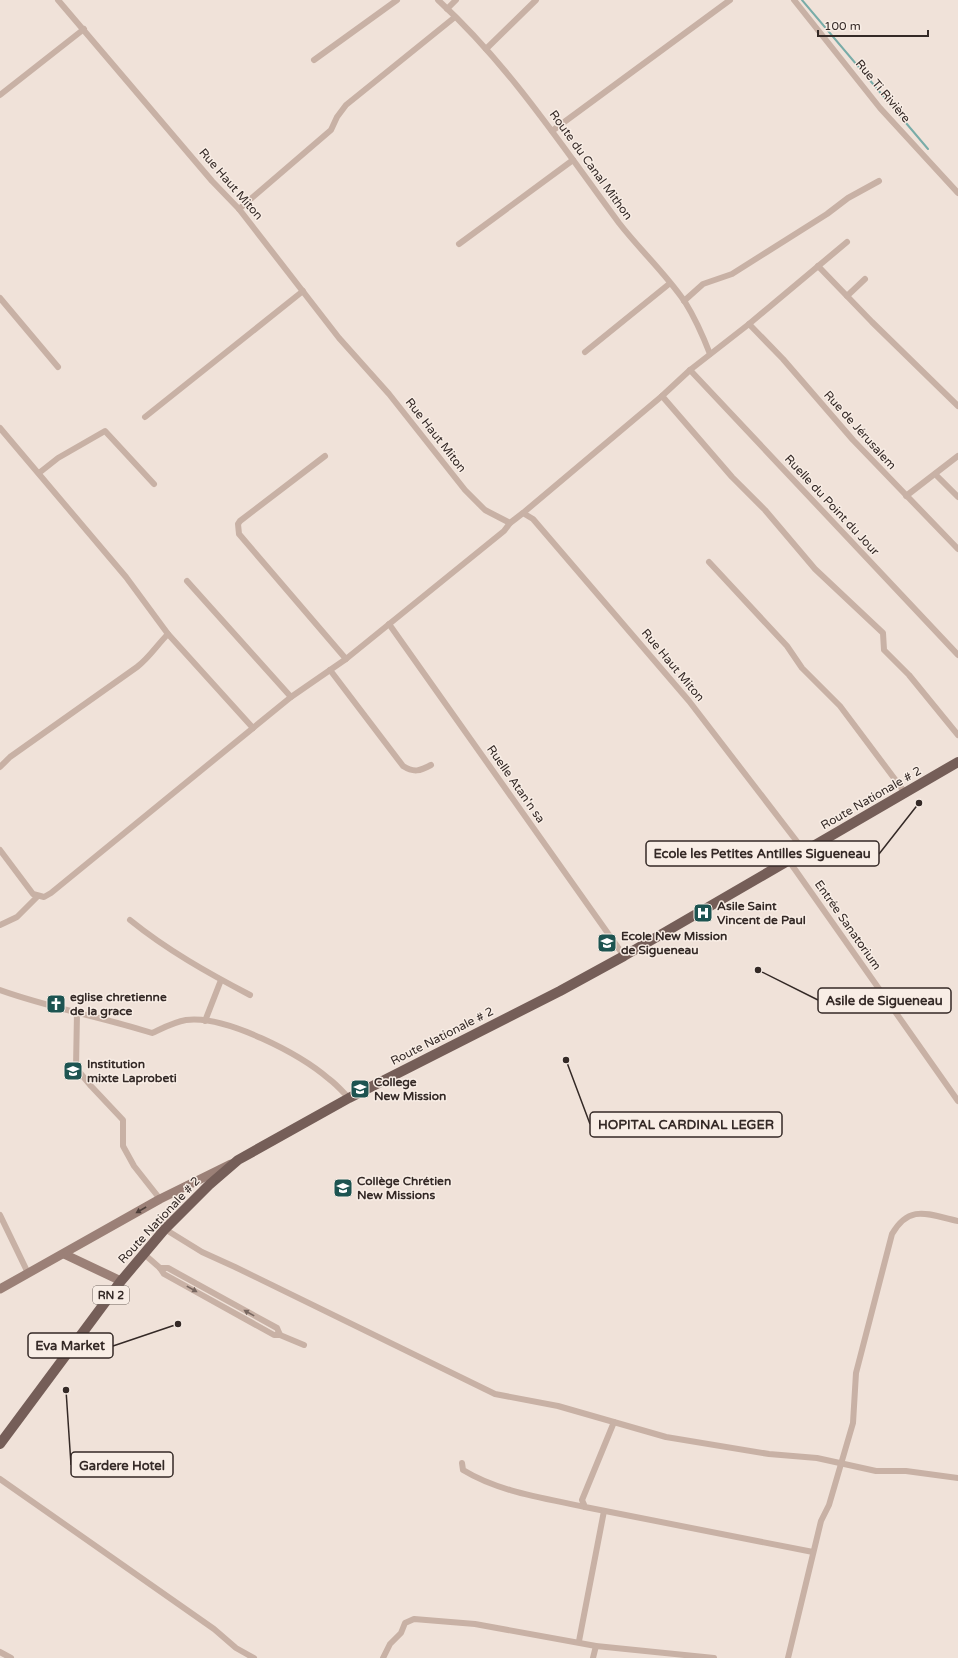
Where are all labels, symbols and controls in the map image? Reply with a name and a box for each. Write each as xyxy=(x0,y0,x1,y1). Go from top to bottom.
scale bar xyxy=(818,12,928,38)
text: 100 m xyxy=(824,19,861,33)
street label: Rue Ti Rivière xyxy=(853,57,914,126)
street label: Route du Canal Mithon xyxy=(547,108,635,222)
street label: Rue Haut Miton xyxy=(196,145,266,223)
street label: Rue de Jérusalem xyxy=(821,388,899,472)
street label: Rue Haut Miton xyxy=(403,395,469,475)
street label: Ruelle du Point du Jour xyxy=(782,452,883,558)
street label: Rue Haut Miton xyxy=(639,626,707,704)
street label: Ruelle Atan'n sa xyxy=(484,743,548,825)
street label: Route Nationale # 2 xyxy=(818,764,924,832)
callout: Ecole les Petites Antilles Sigueneau xyxy=(646,841,879,866)
text: Ecole les Petites Antilles Sigueneau xyxy=(653,846,871,862)
street label: Entrée Sanatorium xyxy=(812,877,884,973)
place label: Asile Saint Vincent de Paul xyxy=(717,899,806,927)
hospital icon: Asile Saint Vincent de Paul xyxy=(692,902,714,924)
place label: Ecole New Mission de Sigueneau xyxy=(621,929,727,958)
school or university icon: Ecole New Mission de Sigueneau xyxy=(596,932,618,954)
callout: Asile de Sigueneau xyxy=(818,988,951,1013)
place label: eglise chretienne de la grace xyxy=(70,990,167,1019)
church icon: eglise chretienne de la grace xyxy=(45,993,67,1015)
text: Asile de Sigueneau xyxy=(825,993,943,1009)
street label: Route Nationale # 2 xyxy=(388,1004,496,1068)
place label: Institution mixte Laprobeti xyxy=(87,1057,177,1086)
school or university icon: Institution mixte Laprobeti xyxy=(62,1060,84,1082)
place label: College New Mission xyxy=(374,1075,446,1103)
school or university icon: College New Mission xyxy=(349,1078,371,1100)
callout: HOPITAL CARDINAL LEGER xyxy=(590,1112,782,1137)
text: HOPITAL CARDINAL LEGER xyxy=(598,1117,774,1133)
street label: Route Nationale # 2 xyxy=(115,1174,203,1266)
place label: Collège Chrétien New Missions xyxy=(357,1174,451,1202)
school or university icon: Collège Chrétien New Missions xyxy=(332,1177,354,1199)
one-way arrow xyxy=(135,1206,147,1213)
road number: RN 2 xyxy=(93,1286,129,1304)
one-way arrow xyxy=(186,1286,198,1293)
one-way arrow xyxy=(243,1310,255,1316)
callout: Eva Market xyxy=(28,1333,113,1358)
text: Eva Market xyxy=(35,1338,105,1354)
callout: Gardere Hotel xyxy=(71,1452,173,1477)
text: Gardere Hotel xyxy=(79,1458,165,1474)

